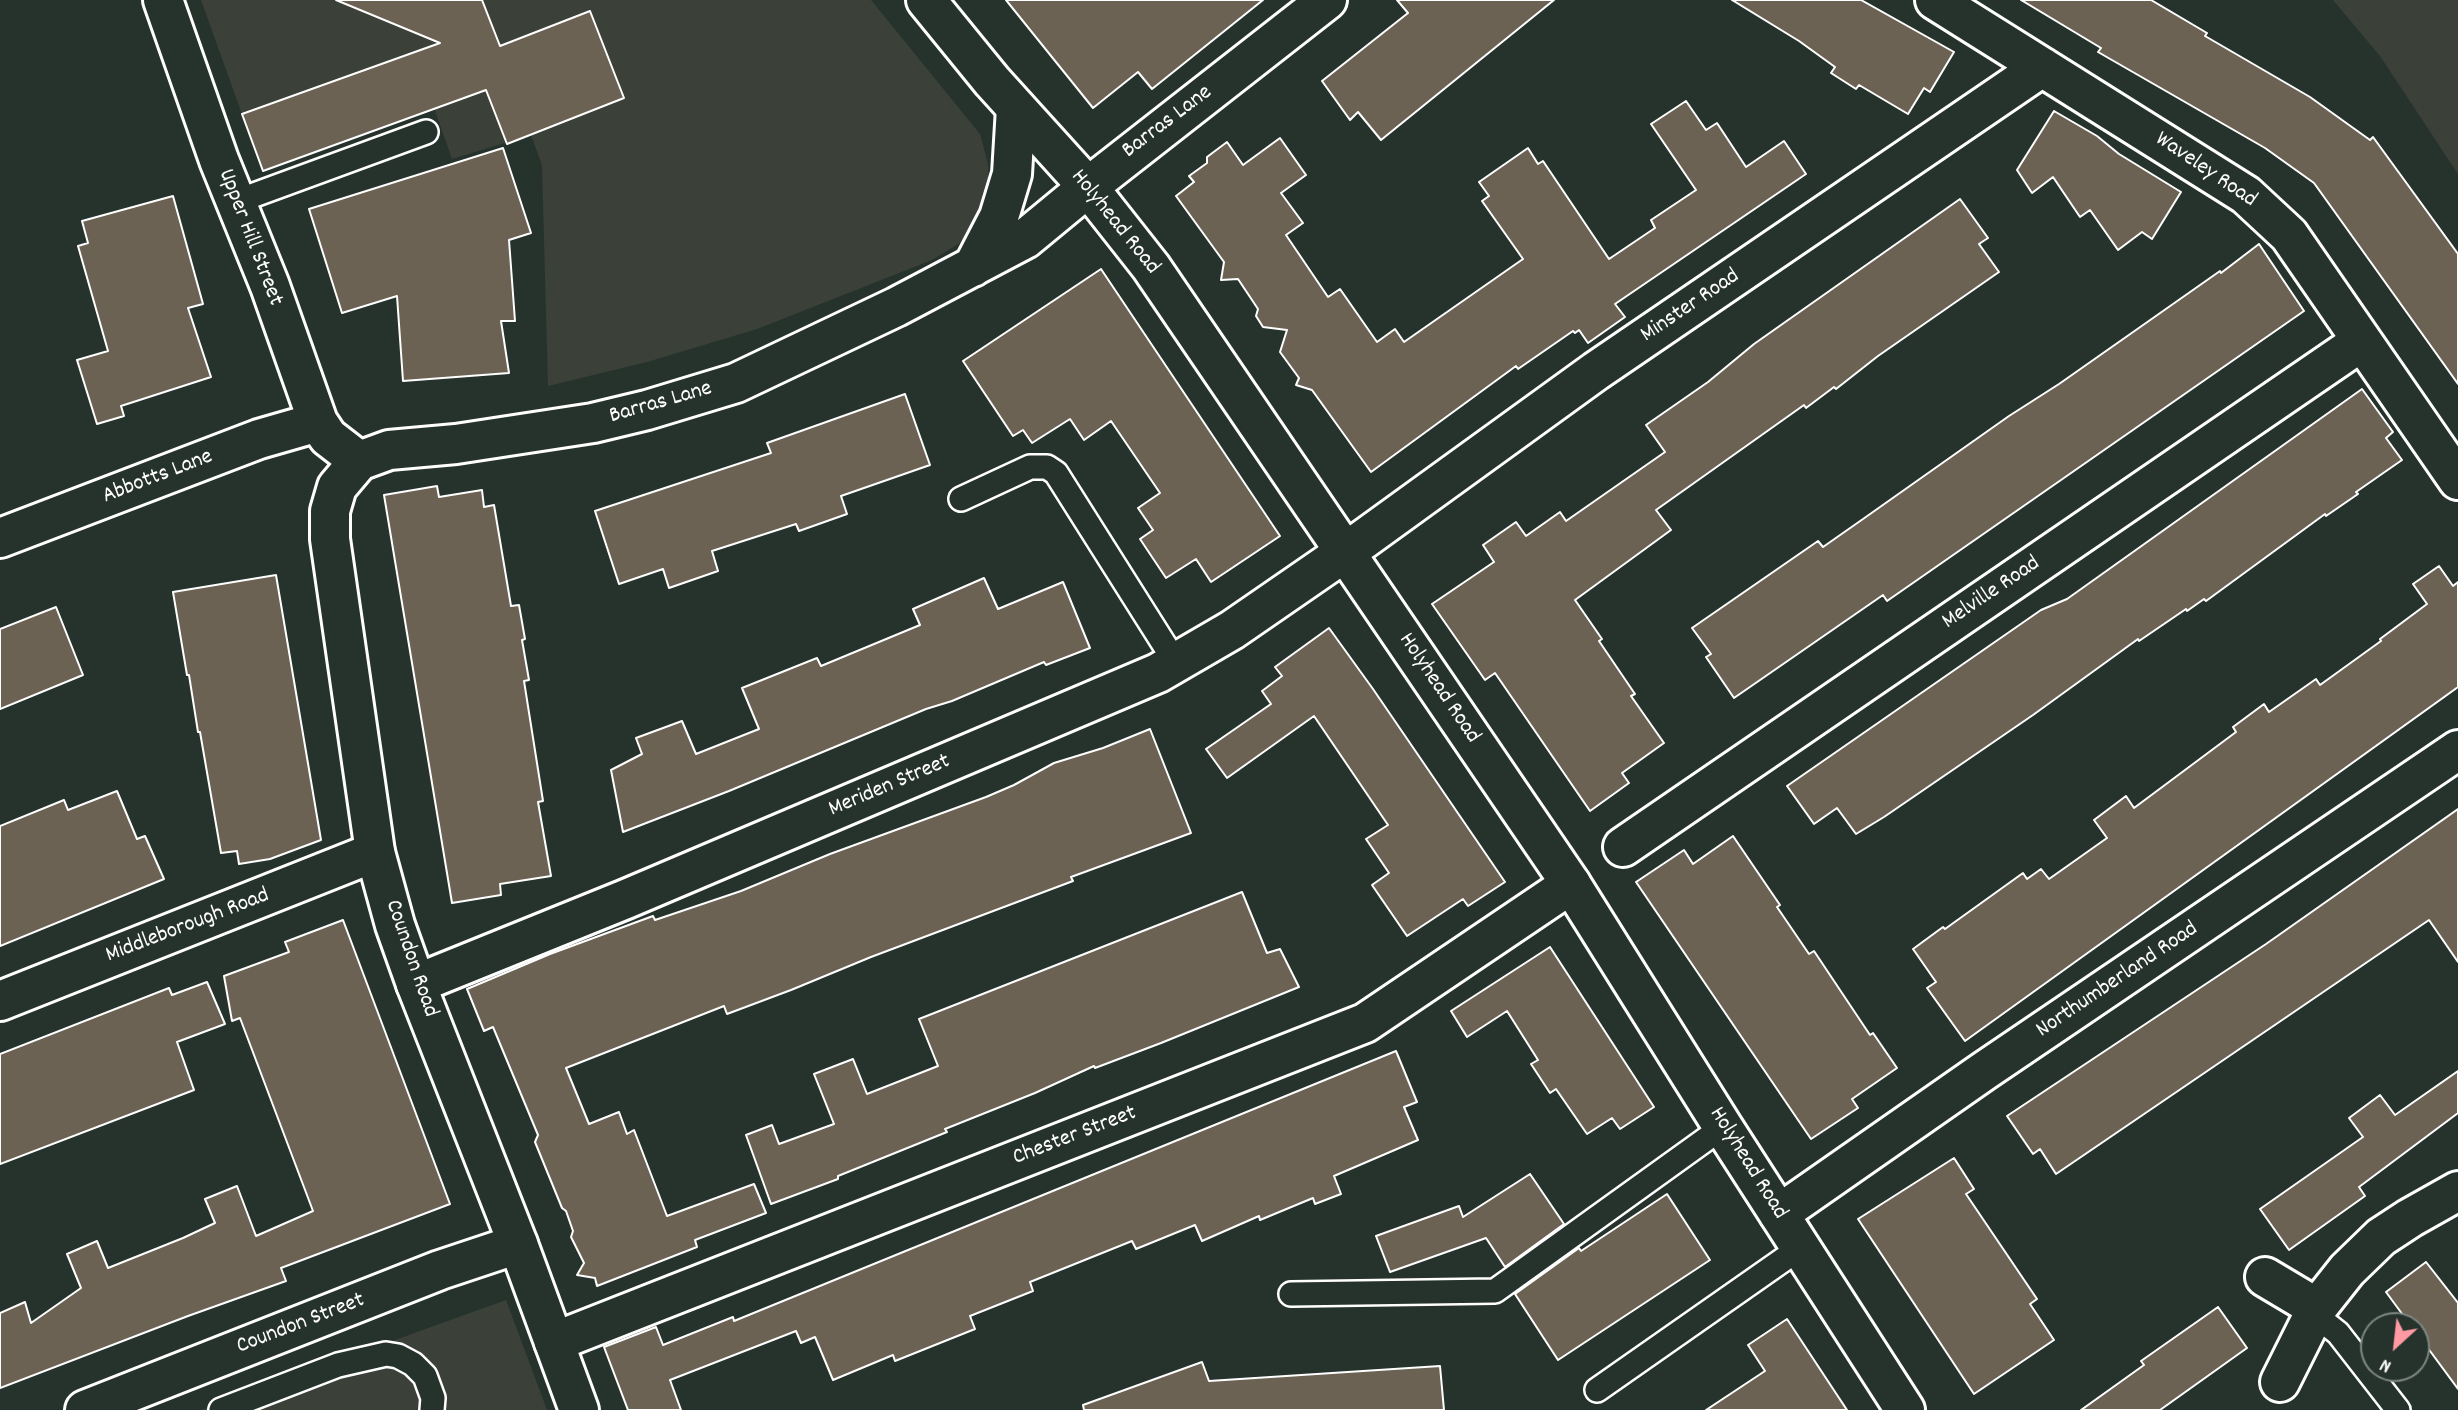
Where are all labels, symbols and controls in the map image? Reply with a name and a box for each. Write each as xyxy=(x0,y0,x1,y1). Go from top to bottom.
street label: Barras Lane xyxy=(1118,80,1218,166)
street label: Waveley Road xyxy=(2149,127,2261,215)
street label: Holyhead Road xyxy=(1063,165,1165,281)
street label: Upper Hill Street xyxy=(210,166,288,310)
street label: Minster Road xyxy=(1636,264,1746,350)
street label: Barras Lane xyxy=(607,376,715,432)
street label: Abbotts Lane xyxy=(99,444,217,512)
street label: Melville Road xyxy=(1938,551,2046,637)
street label: Holyhead Road xyxy=(1391,629,1485,749)
street label: Meriden Street xyxy=(825,749,955,825)
street label: Middleborough Road xyxy=(102,883,274,971)
street label: Coundon Road xyxy=(377,897,443,1021)
street label: Northumberland Road xyxy=(2032,917,2204,1045)
street label: Chester Street xyxy=(1009,1101,1141,1173)
street label: Holyhead Road xyxy=(1702,1103,1792,1225)
street label: Coundon Street xyxy=(233,1288,369,1362)
north arrow xyxy=(2360,1312,2430,1382)
text: N xyxy=(2376,1350,2396,1379)

